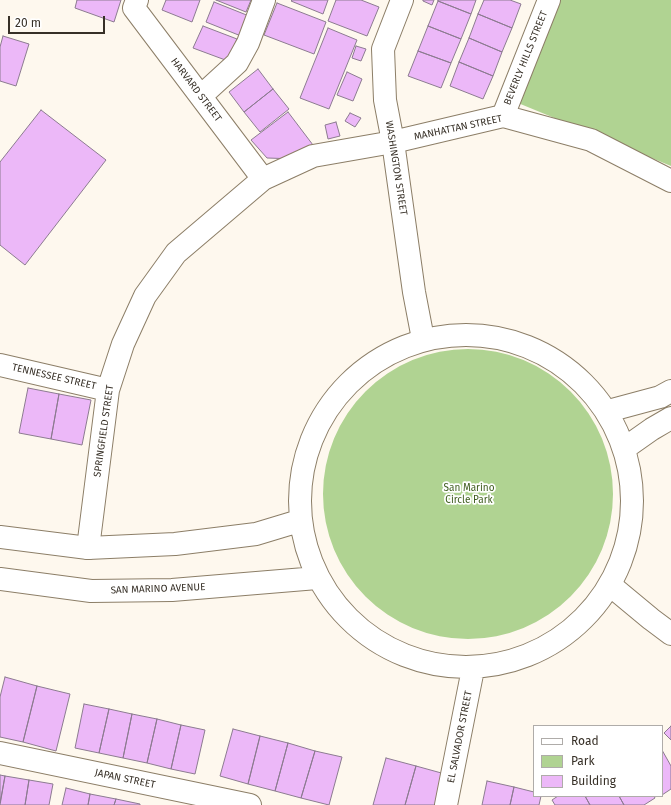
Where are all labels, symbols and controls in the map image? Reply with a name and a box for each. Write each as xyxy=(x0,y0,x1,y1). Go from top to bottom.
scale bar xyxy=(10,8,107,34)
street label: BEVERLY HILLS STREET xyxy=(502,9,550,107)
text: 20 m xyxy=(15,16,41,30)
street label: HARVARD STREET xyxy=(168,56,224,124)
street label: MANHATTAN STREET xyxy=(413,113,503,143)
street label: WASHINGTON STREET xyxy=(383,120,409,216)
street label: TENNESSEE STREET xyxy=(11,361,97,393)
street label: SPRINGFIELD STREET xyxy=(92,384,116,478)
park label: San Marino Circle Park xyxy=(444,482,494,506)
street label: SAN MARINO AVENUE xyxy=(110,581,206,597)
street label: EL SALVADOR STREET xyxy=(445,690,475,784)
legend xyxy=(533,725,663,797)
text: Road xyxy=(571,734,599,748)
text: Park xyxy=(571,754,595,768)
street label: JAPAN STREET xyxy=(94,767,156,791)
text: Building xyxy=(571,774,616,788)

